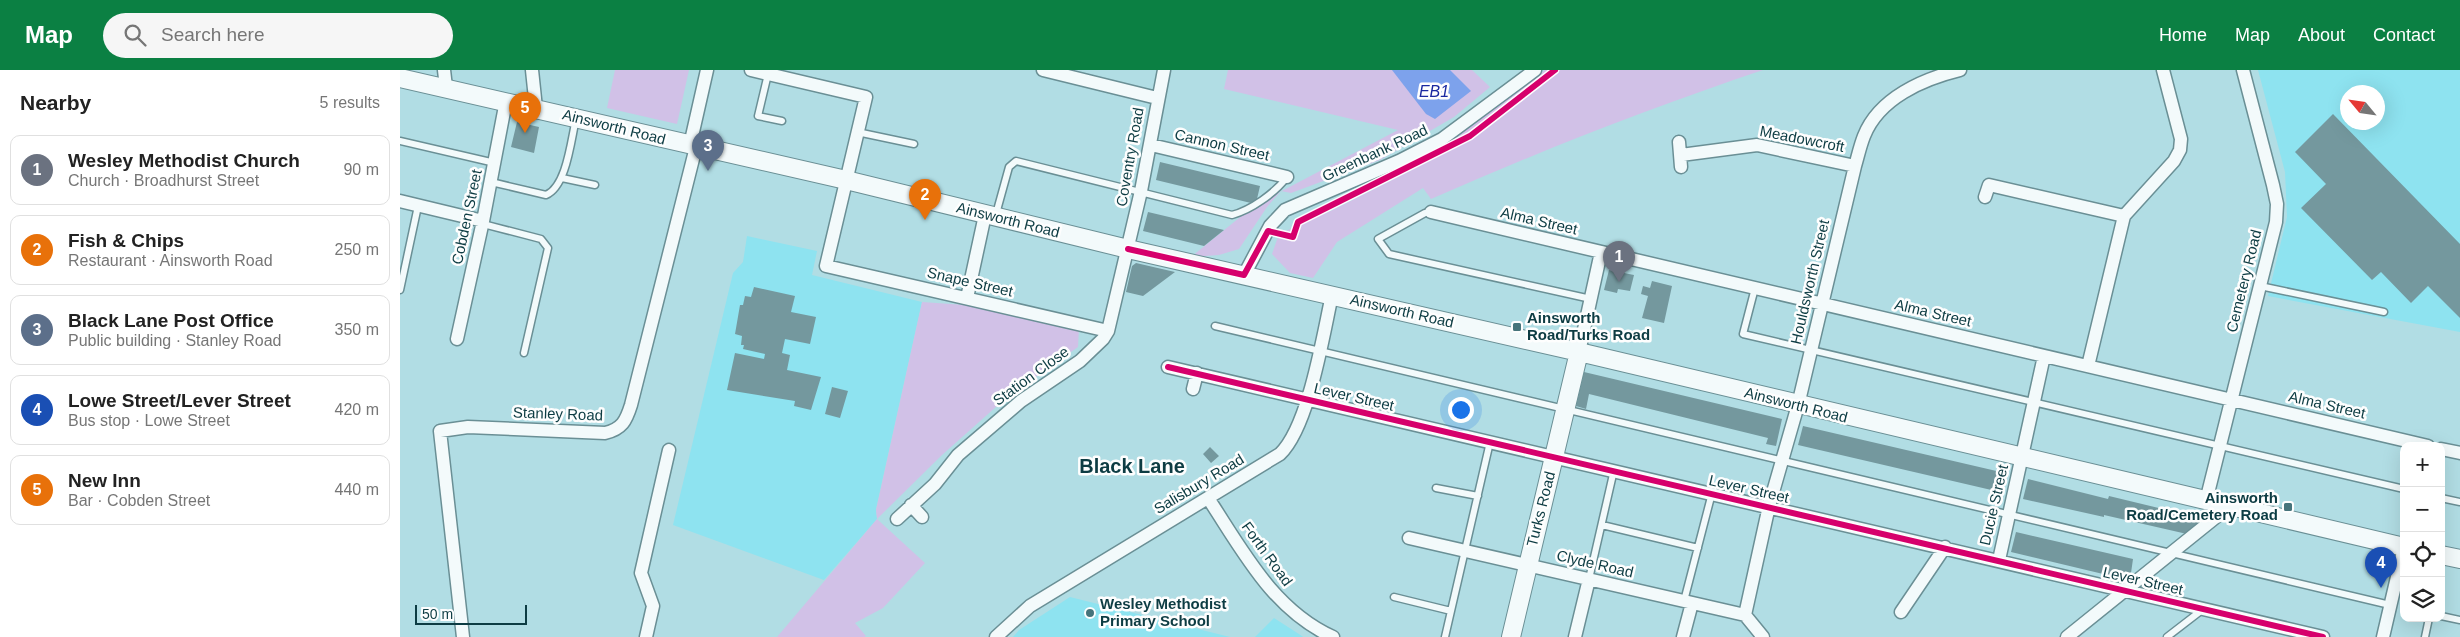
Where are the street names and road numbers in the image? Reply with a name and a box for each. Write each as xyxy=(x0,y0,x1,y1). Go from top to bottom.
street label: Ainsworth Road xyxy=(561,105,668,148)
street label: Coventry Road xyxy=(1112,106,1147,208)
street label: Greenbank Road xyxy=(1319,121,1430,184)
street label: Meadowcroft xyxy=(1758,122,1847,155)
street label: Cannon Street xyxy=(1173,125,1272,164)
street label: Cobden Street xyxy=(448,167,485,266)
street label: Ainsworth Road xyxy=(955,198,1062,241)
street label: Alma Street xyxy=(1499,203,1580,238)
street label: Houldsworth Street xyxy=(1787,217,1832,346)
street label: Cemetery Road xyxy=(2223,228,2264,334)
street label: Snape Street xyxy=(926,263,1015,300)
street label: Ainsworth Road xyxy=(1349,290,1456,331)
street label: Alma Street xyxy=(1893,295,1974,330)
street label: Station Close xyxy=(990,342,1072,409)
street label: Lever Street xyxy=(1312,379,1397,414)
street label: Ainsworth Road xyxy=(1743,383,1850,426)
street label: Alma Street xyxy=(2287,387,2368,422)
street label: Stanley Road xyxy=(513,403,603,424)
street label: Salisbury Road xyxy=(1151,450,1247,517)
street label: Ducie Street xyxy=(1976,462,2011,547)
street label: Turks Road xyxy=(1523,469,1558,548)
street label: Lever Street xyxy=(1707,471,1792,506)
street label: Forth Road xyxy=(1238,518,1296,589)
street label: Clyde Road xyxy=(1555,546,1635,581)
street label: Lever Street xyxy=(2101,563,2186,598)

